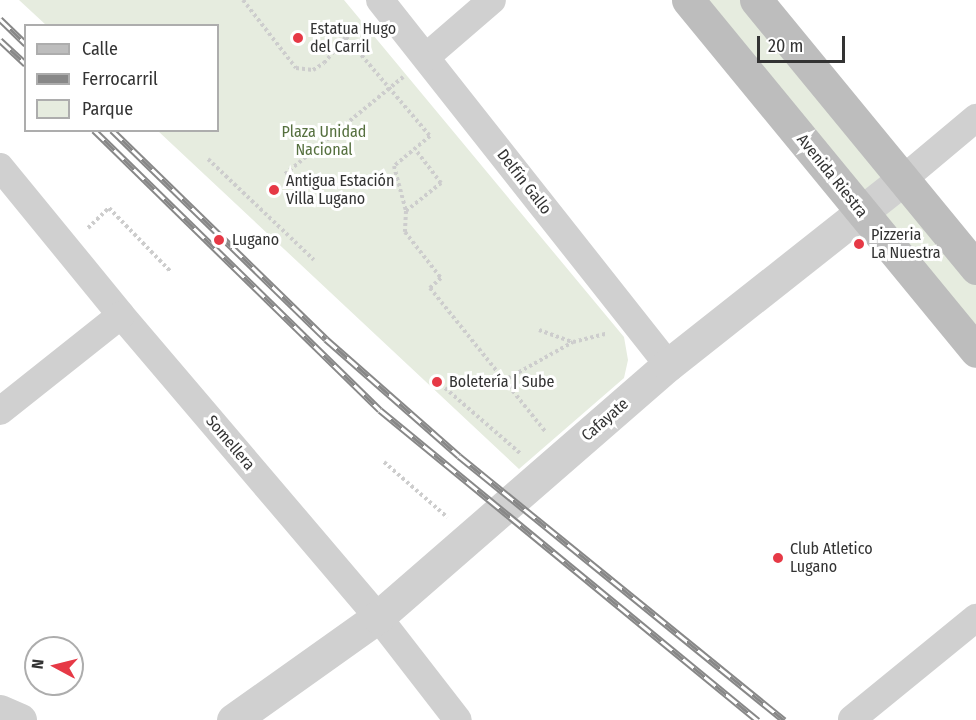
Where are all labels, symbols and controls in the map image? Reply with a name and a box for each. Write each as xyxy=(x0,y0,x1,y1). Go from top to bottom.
place label: Estatua Hugo del Carril xyxy=(310,19,396,57)
legend xyxy=(24,24,219,132)
scale bar xyxy=(760,24,848,62)
marker: Estatua Hugo del Carril xyxy=(291,31,305,45)
text: 20 m xyxy=(768,35,803,57)
text: Calle xyxy=(82,38,118,60)
text: Ferrocarril xyxy=(82,68,158,90)
text: Parque xyxy=(82,98,133,120)
park label: Plaza Unidad Nacional xyxy=(282,122,366,160)
street label: Avenida Riestra xyxy=(793,130,871,222)
street label: Delfín Gallo xyxy=(493,146,555,218)
place label: Antigua Estación Villa Lugano xyxy=(286,171,394,209)
marker: Antigua Estación Villa Lugano xyxy=(267,183,281,197)
place label: Pizzeria La Nuestra xyxy=(871,225,941,263)
place label: Lugano xyxy=(232,230,279,250)
marker: Lugano xyxy=(210,231,228,249)
marker: Pizzeria La Nuestra xyxy=(852,237,866,251)
place label: Boletería | Sube xyxy=(449,372,554,392)
marker: Boletería | Sube xyxy=(430,375,444,389)
street label: Cafayate xyxy=(578,395,632,445)
street label: Somellera xyxy=(202,412,258,474)
place label: Club Atletico Lugano xyxy=(790,539,873,577)
marker: Club Atletico Lugano xyxy=(771,551,785,565)
north arrow xyxy=(24,636,84,696)
text: N xyxy=(28,658,48,670)

